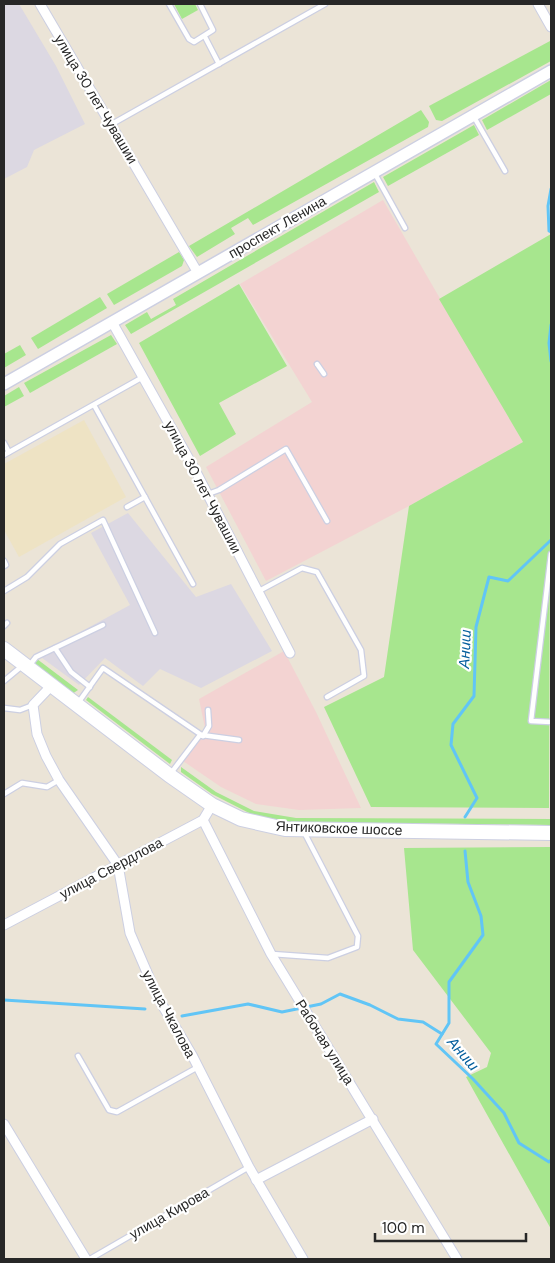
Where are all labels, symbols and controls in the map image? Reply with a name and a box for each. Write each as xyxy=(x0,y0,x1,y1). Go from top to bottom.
street label: улица 30 лет Чувашии xyxy=(50,31,142,167)
street label: проспект Ленина xyxy=(225,192,329,262)
street label: улица 30 лет Чувашии xyxy=(160,418,246,556)
water label: Аниш xyxy=(454,628,476,670)
street label: Янтиковское шоссе xyxy=(275,817,403,839)
street label: улица Свердлова xyxy=(56,833,166,903)
street label: улица Чкалова xyxy=(138,967,200,1061)
street label: Рабочая улица xyxy=(292,996,358,1088)
water label: Аниш xyxy=(442,1032,484,1076)
street label: улица Кирова xyxy=(126,1183,212,1243)
scale bar xyxy=(375,1210,526,1242)
text: 100 m xyxy=(382,1218,425,1238)

